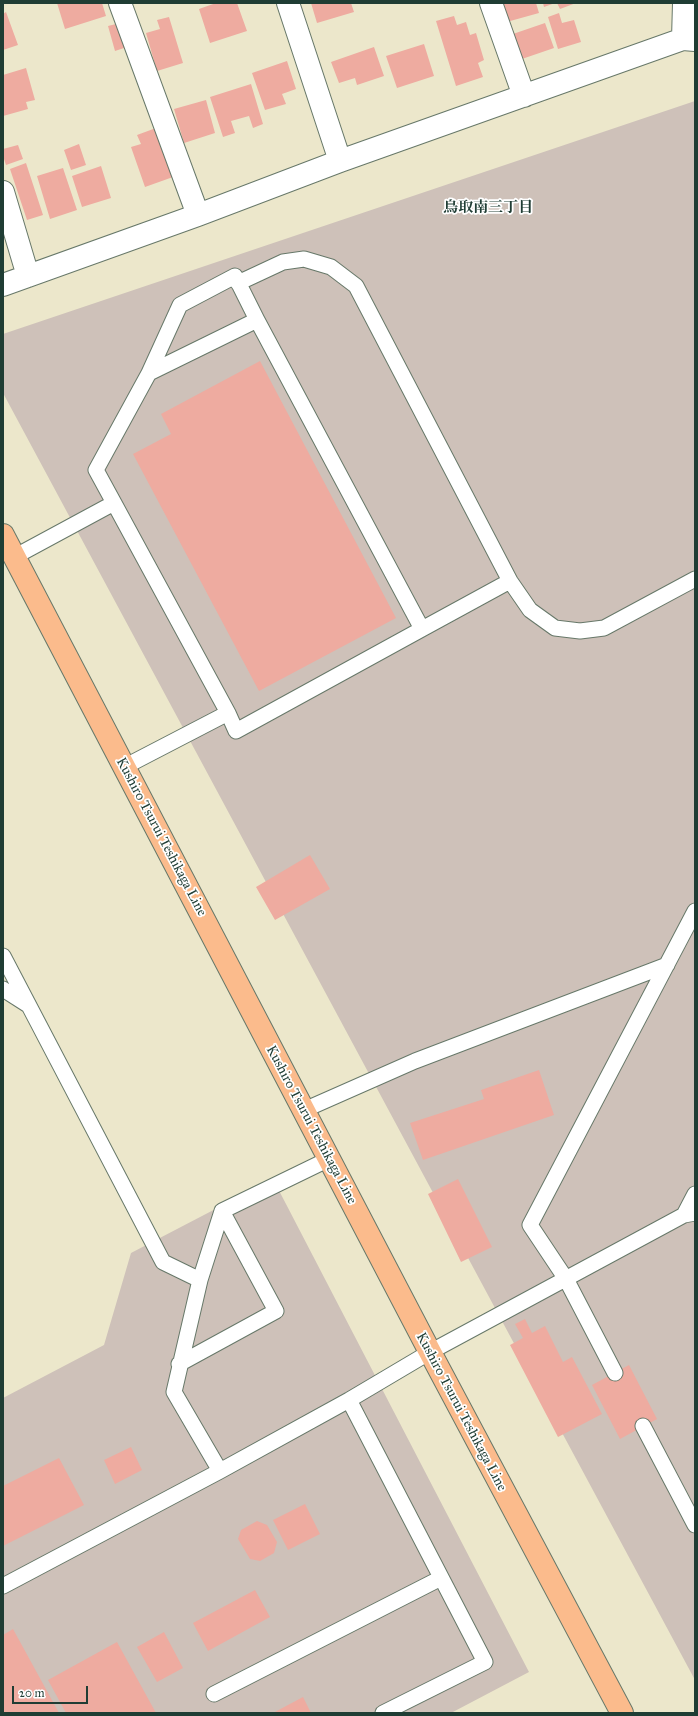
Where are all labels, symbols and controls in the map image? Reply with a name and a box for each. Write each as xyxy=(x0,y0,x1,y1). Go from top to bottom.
district label: 鳥取南三丁目 xyxy=(443,199,533,217)
street label: Kushiro Tsurui Teshikaga Line xyxy=(112,755,210,919)
street label: Kushiro Tsurui Teshikaga Line xyxy=(262,1043,360,1207)
street label: Kushiro Tsurui Teshikaga Line xyxy=(412,1330,510,1494)
scale bar xyxy=(14,1678,90,1704)
text: 20 m xyxy=(19,1686,45,1700)

